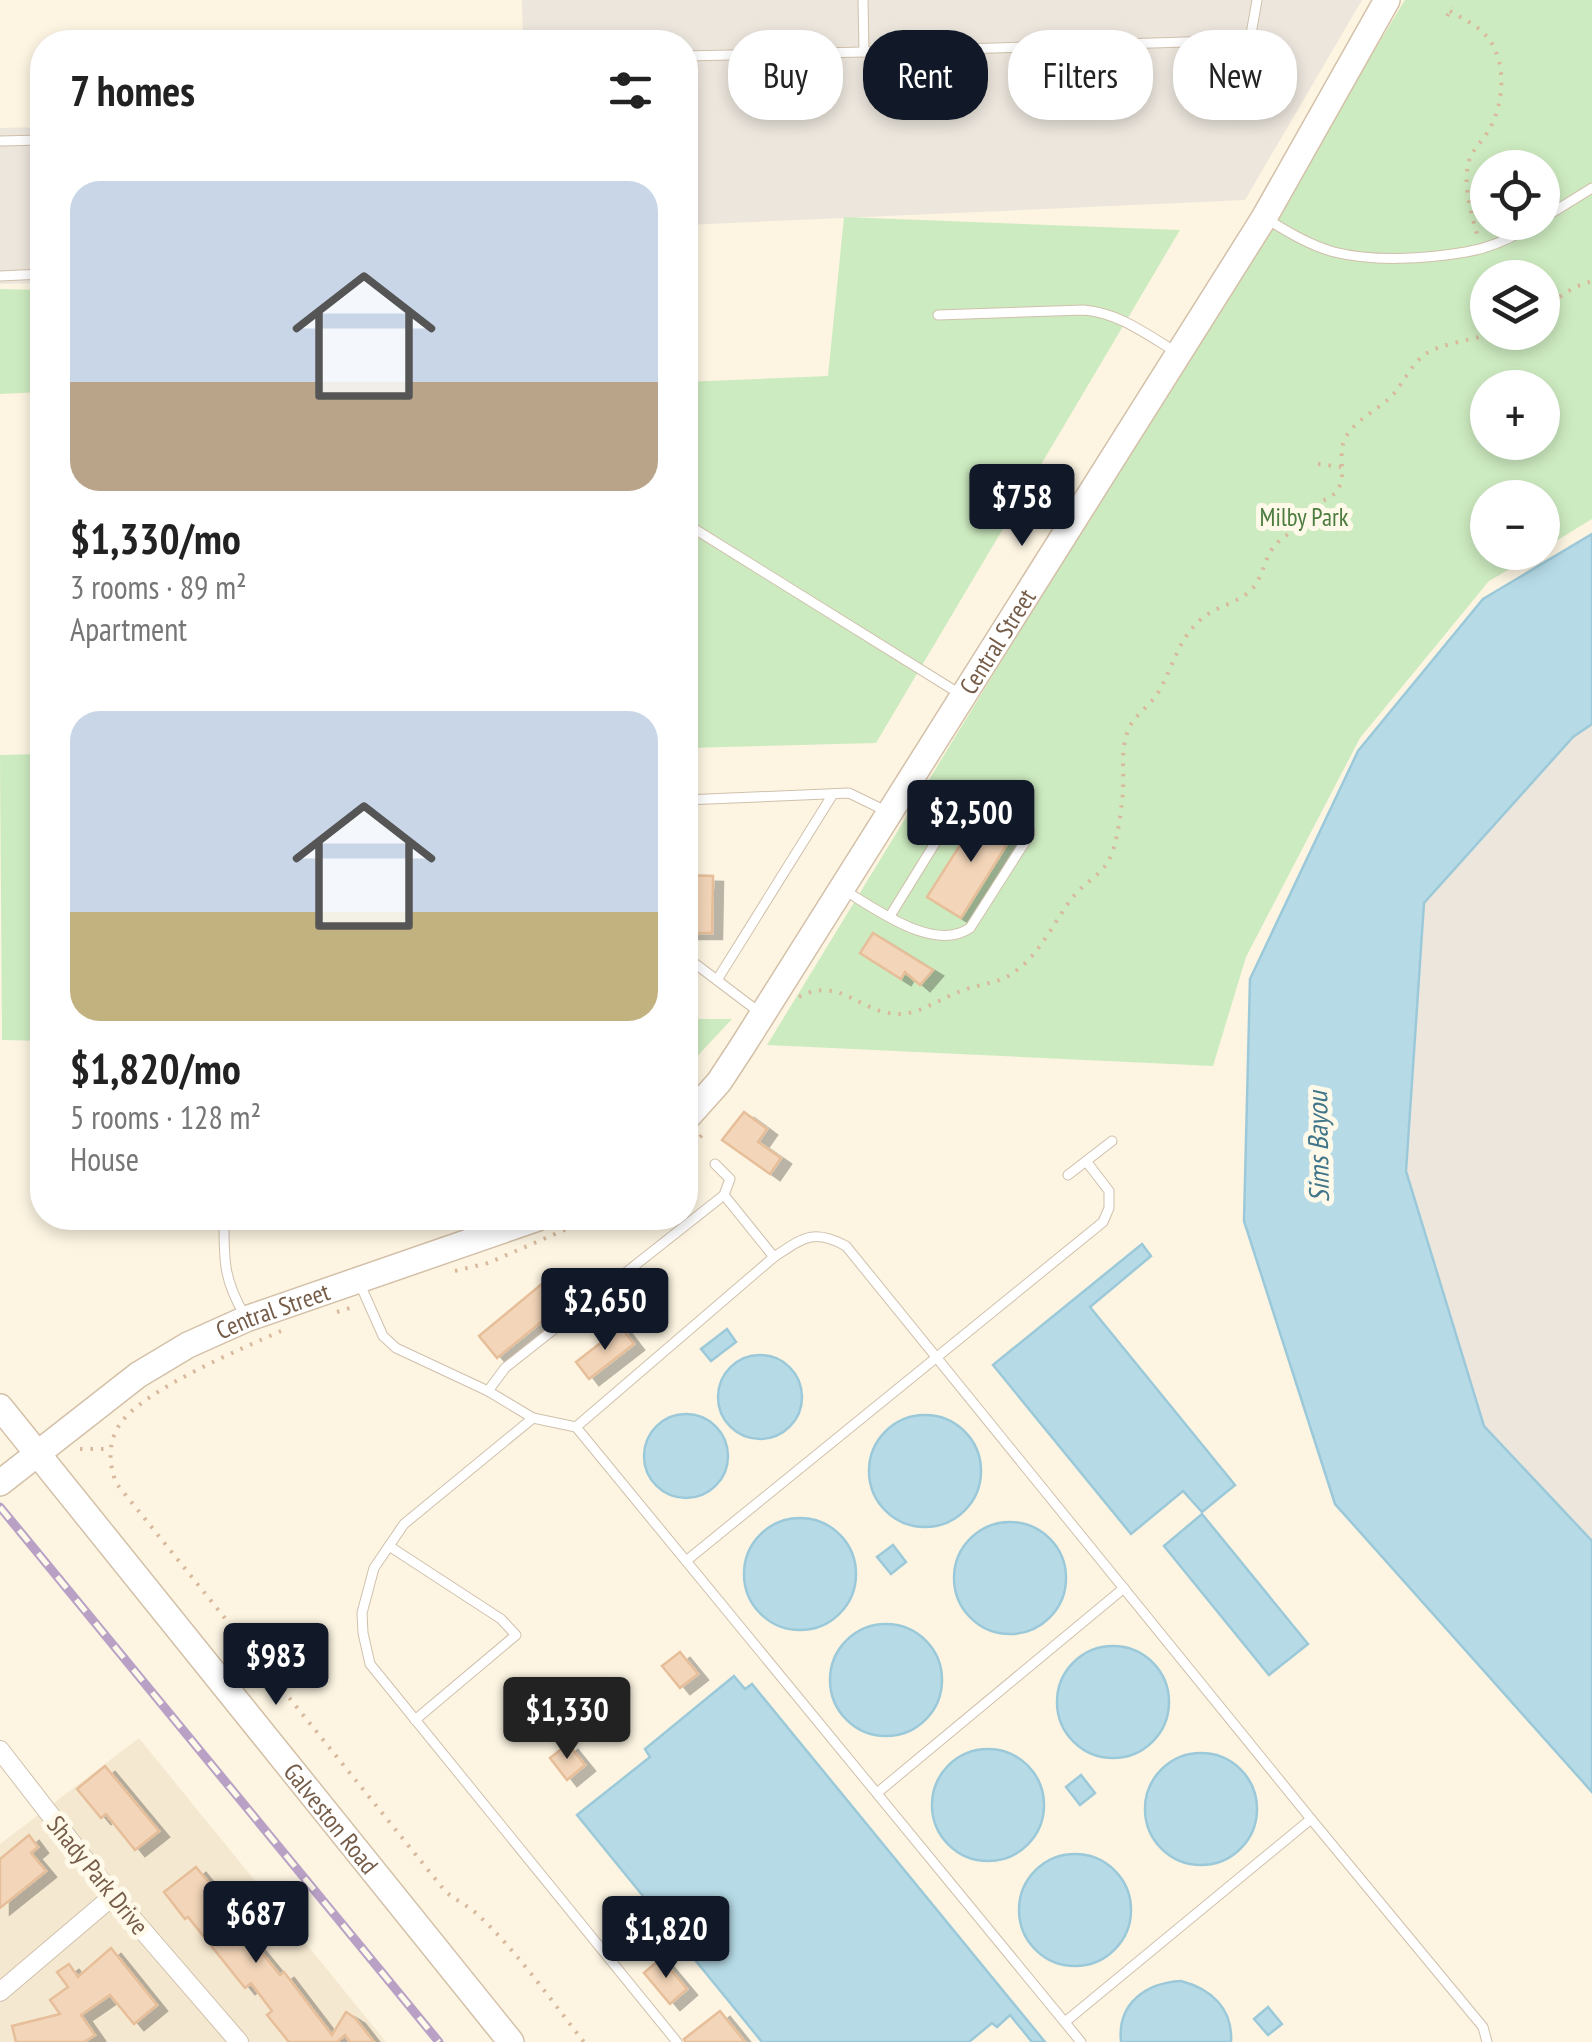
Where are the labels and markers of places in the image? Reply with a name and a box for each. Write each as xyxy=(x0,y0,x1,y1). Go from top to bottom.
pin: $758 xyxy=(963,464,1081,549)
pin: $2,500 xyxy=(890,780,1052,865)
pin: $2,650 xyxy=(524,1268,686,1353)
pin: $983 xyxy=(217,1623,335,1708)
pin: $1,330 xyxy=(486,1677,648,1762)
pin: $687 xyxy=(197,1881,315,1966)
pin: $1,820 xyxy=(585,1896,747,1981)

